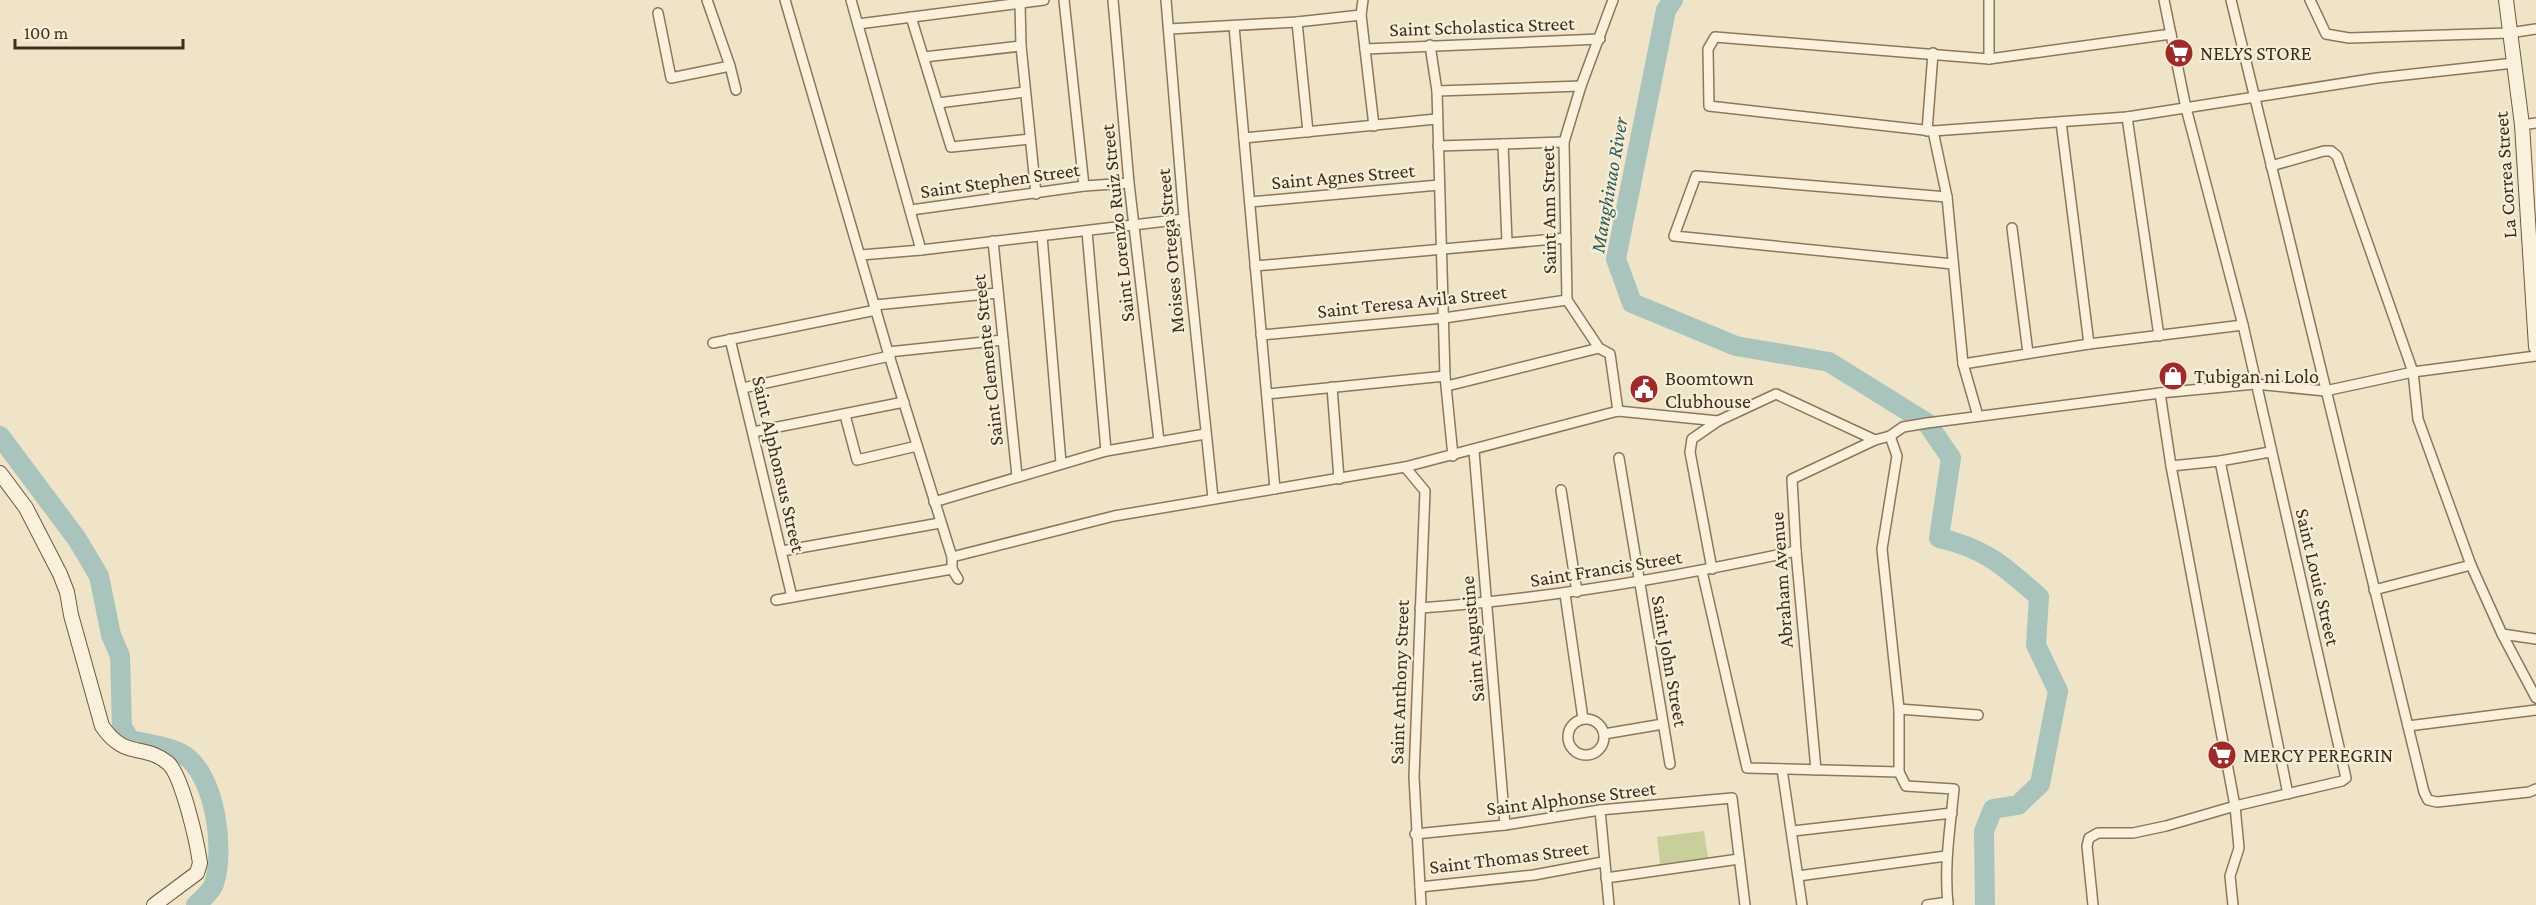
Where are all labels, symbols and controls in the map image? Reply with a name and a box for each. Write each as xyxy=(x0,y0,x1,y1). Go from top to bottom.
scale bar xyxy=(15,12,183,50)
street label: Saint Scholastica Street xyxy=(1389,12,1575,40)
text: 100 m xyxy=(24,23,69,43)
supermarket icon: NELYS STORE xyxy=(2163,37,2195,69)
place label: NELYS STORE xyxy=(2200,42,2312,64)
street label: La Correa Street xyxy=(2490,110,2520,239)
water label: Manghinao River xyxy=(1585,114,1633,256)
street label: Saint Lorenzo Ruiz Street xyxy=(1096,123,1138,323)
street label: Saint Ann Street xyxy=(1536,145,1560,274)
street label: Saint Stephen Street xyxy=(919,158,1082,203)
street label: Saint Agnes Street xyxy=(1270,159,1416,194)
street label: Moises Ortega Street xyxy=(1152,167,1189,334)
street label: Saint Clemente Street xyxy=(967,273,1007,447)
street label: Saint Teresa Avila Street xyxy=(1316,280,1508,322)
shop icon: Tubigan ni Lolo xyxy=(2157,360,2189,392)
place label: Tubigan ni Lolo xyxy=(2194,365,2319,388)
place label: Boomtown Clubhouse xyxy=(1665,367,1754,412)
public building icon: Boomtown Clubhouse xyxy=(1628,373,1660,405)
street label: Saint Alphonsus Street xyxy=(747,374,810,555)
street label: Saint Louie Street xyxy=(2292,506,2345,648)
street label: Abraham Avenue xyxy=(1765,511,1797,649)
street label: Saint Francis Street xyxy=(1529,545,1684,591)
street label: Saint Augustine xyxy=(1456,575,1489,703)
street label: Saint John Street xyxy=(1647,594,1692,729)
street label: Saint Anthony Street xyxy=(1385,599,1414,765)
supermarket icon: MERCY PEREGRIN xyxy=(2206,739,2238,771)
place label: MERCY PEREGRIN xyxy=(2243,744,2393,766)
street label: Saint Alphonse Street xyxy=(1485,777,1658,820)
street label: Saint Thomas Street xyxy=(1428,836,1590,878)

